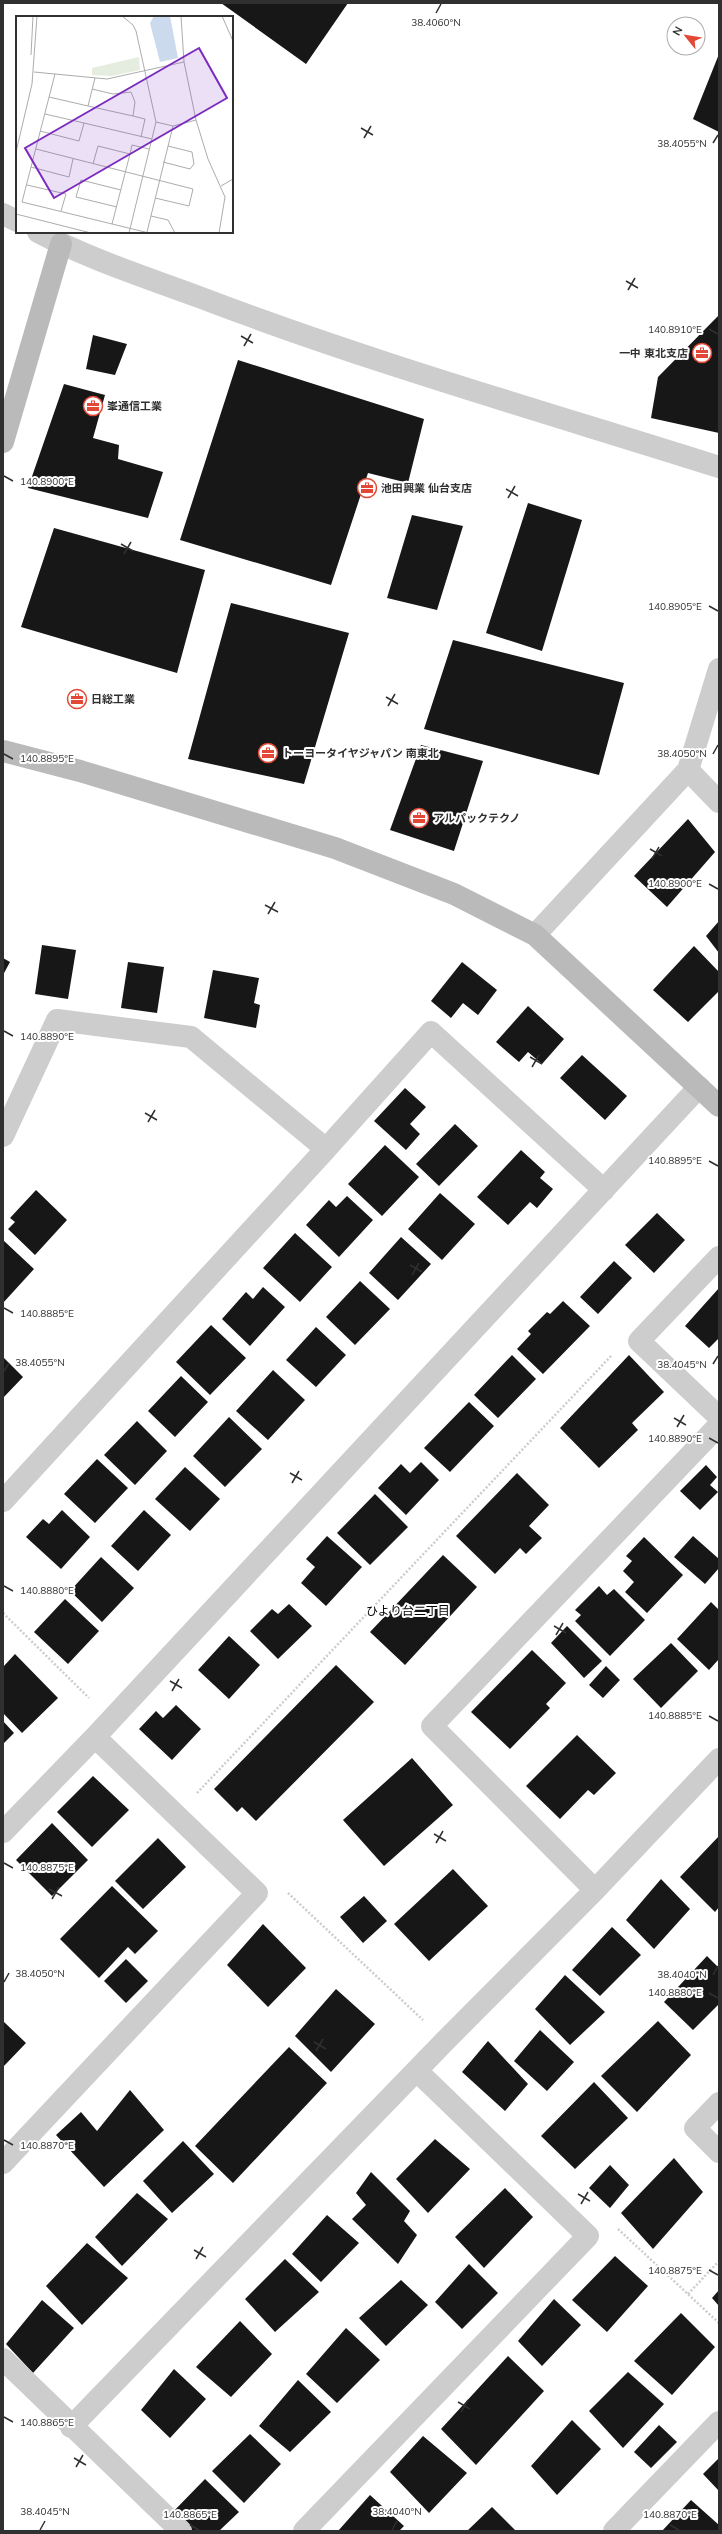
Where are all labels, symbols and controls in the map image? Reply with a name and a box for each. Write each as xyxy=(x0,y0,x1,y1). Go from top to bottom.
inset map xyxy=(16,16,233,233)
text: 38.4060°N xyxy=(411,16,461,29)
north arrow xyxy=(666,16,706,56)
text: N xyxy=(669,24,685,38)
text: 38.4055°N xyxy=(657,137,707,150)
text: 140.8910°E xyxy=(648,323,702,336)
office icon: 一中 東北支店 xyxy=(691,342,713,364)
place label: 一中 東北支店 xyxy=(619,346,688,360)
office icon: 峯通信工業 xyxy=(82,395,104,417)
place label: 峯通信工業 xyxy=(107,399,162,413)
text: 140.8900°E xyxy=(20,475,74,488)
office icon: 池田興業 仙台支店 xyxy=(356,477,378,499)
place label: 池田興業 仙台支店 xyxy=(381,481,472,495)
text: 140.8905°E xyxy=(648,600,702,613)
office icon: 日総工業 xyxy=(66,688,88,710)
place label: 日総工業 xyxy=(91,692,135,706)
office icon: トーヨータイヤジャパン 南東北 xyxy=(257,742,279,764)
place label: トーヨータイヤジャパン 南東北 xyxy=(282,746,439,760)
text: 38.4050°N xyxy=(657,747,707,760)
text: 140.8895°E xyxy=(20,752,74,765)
office icon: アルパックテクノ xyxy=(408,807,430,829)
place label: アルパックテクノ xyxy=(433,811,520,825)
text: 140.8900°E xyxy=(648,877,702,890)
text: 140.8890°E xyxy=(20,1030,74,1043)
text: 140.8895°E xyxy=(648,1154,702,1167)
text: 140.8885°E xyxy=(20,1307,74,1320)
text: 38.4055°N xyxy=(15,1356,65,1369)
text: 38.4045°N xyxy=(657,1358,707,1371)
text: 140.8890°E xyxy=(648,1432,702,1445)
text: 140.8880°E xyxy=(20,1584,74,1597)
district label: ひより台二丁目 xyxy=(366,1603,450,1618)
text: 140.8885°E xyxy=(648,1709,702,1722)
text: 140.8875°E xyxy=(20,1861,74,1874)
text: 38.4050°N xyxy=(15,1967,65,1980)
text: 38.4040°N xyxy=(657,1968,707,1981)
text: 140.8880°E xyxy=(648,1986,702,1999)
text: 140.8870°E xyxy=(20,2139,74,2152)
text: 140.8875°E xyxy=(648,2264,702,2277)
text: 140.8865°E xyxy=(20,2416,74,2429)
text: 38.4045°N xyxy=(20,2505,70,2518)
text: 38.4040°N xyxy=(372,2505,422,2518)
text: 140.8865°E xyxy=(163,2508,217,2521)
text: 140.8870°E xyxy=(643,2508,697,2521)

